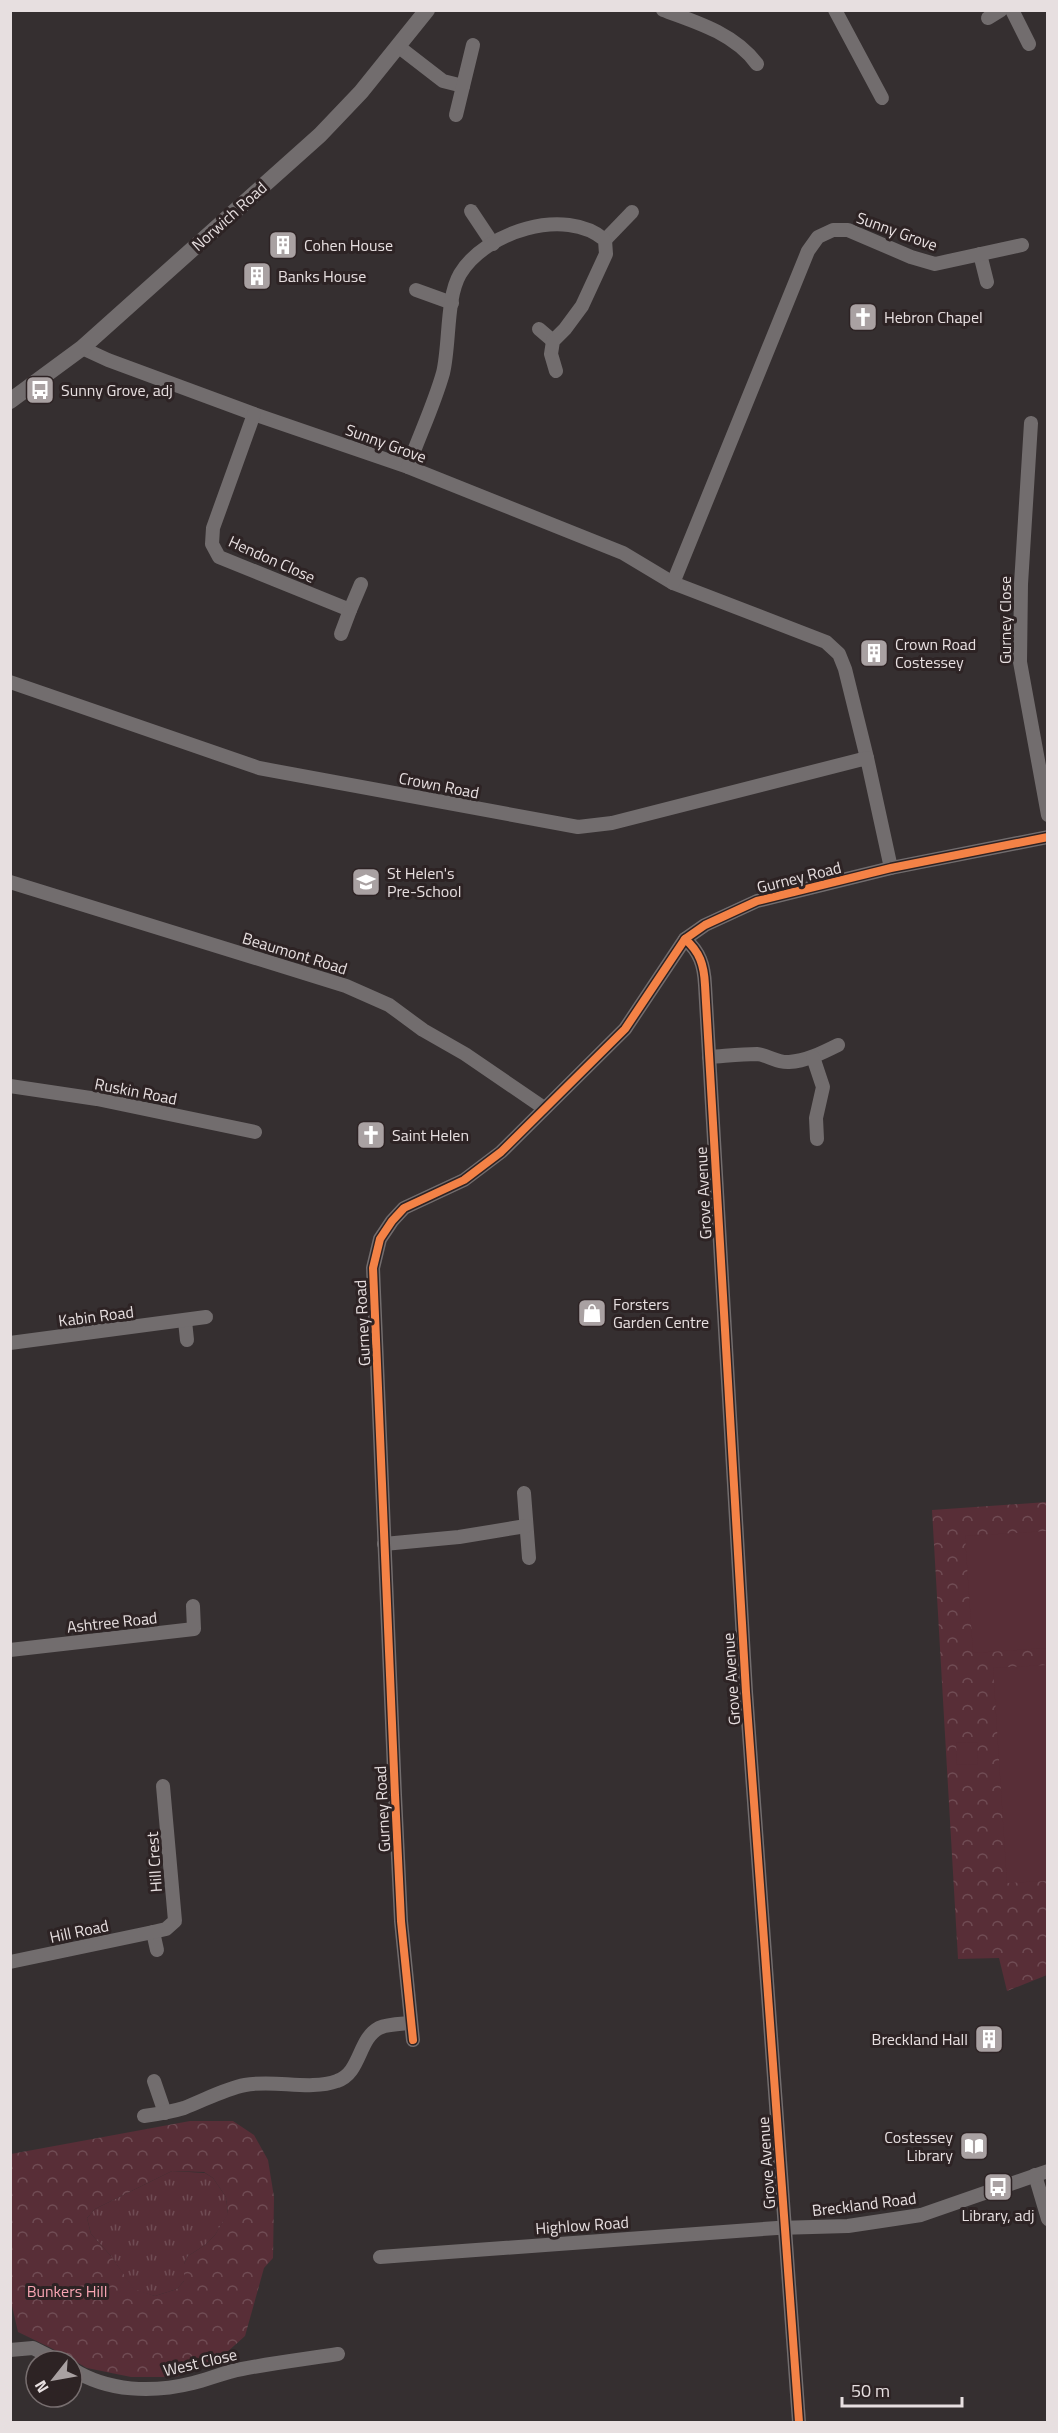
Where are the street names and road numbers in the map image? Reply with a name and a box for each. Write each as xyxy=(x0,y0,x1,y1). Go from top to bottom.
street label: Norwich Road xyxy=(186,176,272,256)
street label: Sunny Grove xyxy=(853,205,941,257)
street label: Sunny Grove xyxy=(342,417,430,469)
street label: Hendon Close xyxy=(225,529,319,589)
street label: Gurney Close xyxy=(993,576,1017,664)
street label: Crown Road xyxy=(397,765,481,805)
street label: Gurney Road xyxy=(754,855,844,899)
street label: Beaumont Road xyxy=(240,926,350,980)
street label: Ruskin Road xyxy=(93,1071,179,1111)
street label: Grove Avenue xyxy=(689,1146,717,1240)
street label: Gurney Road xyxy=(348,1279,376,1367)
street label: Kabin Road xyxy=(57,1299,135,1333)
street label: Ashtree Road xyxy=(66,1605,158,1639)
street label: Grove Avenue xyxy=(716,1632,746,1726)
street label: Gurney Road xyxy=(368,1765,396,1853)
street label: Hill Crest xyxy=(140,1831,168,1893)
street label: Hill Road xyxy=(47,1913,111,1949)
street label: Grove Avenue xyxy=(751,2116,781,2210)
street label: Breckland Road xyxy=(810,2186,918,2222)
street label: Highlow Road xyxy=(535,2210,629,2240)
street label: West Close xyxy=(161,2342,239,2382)

